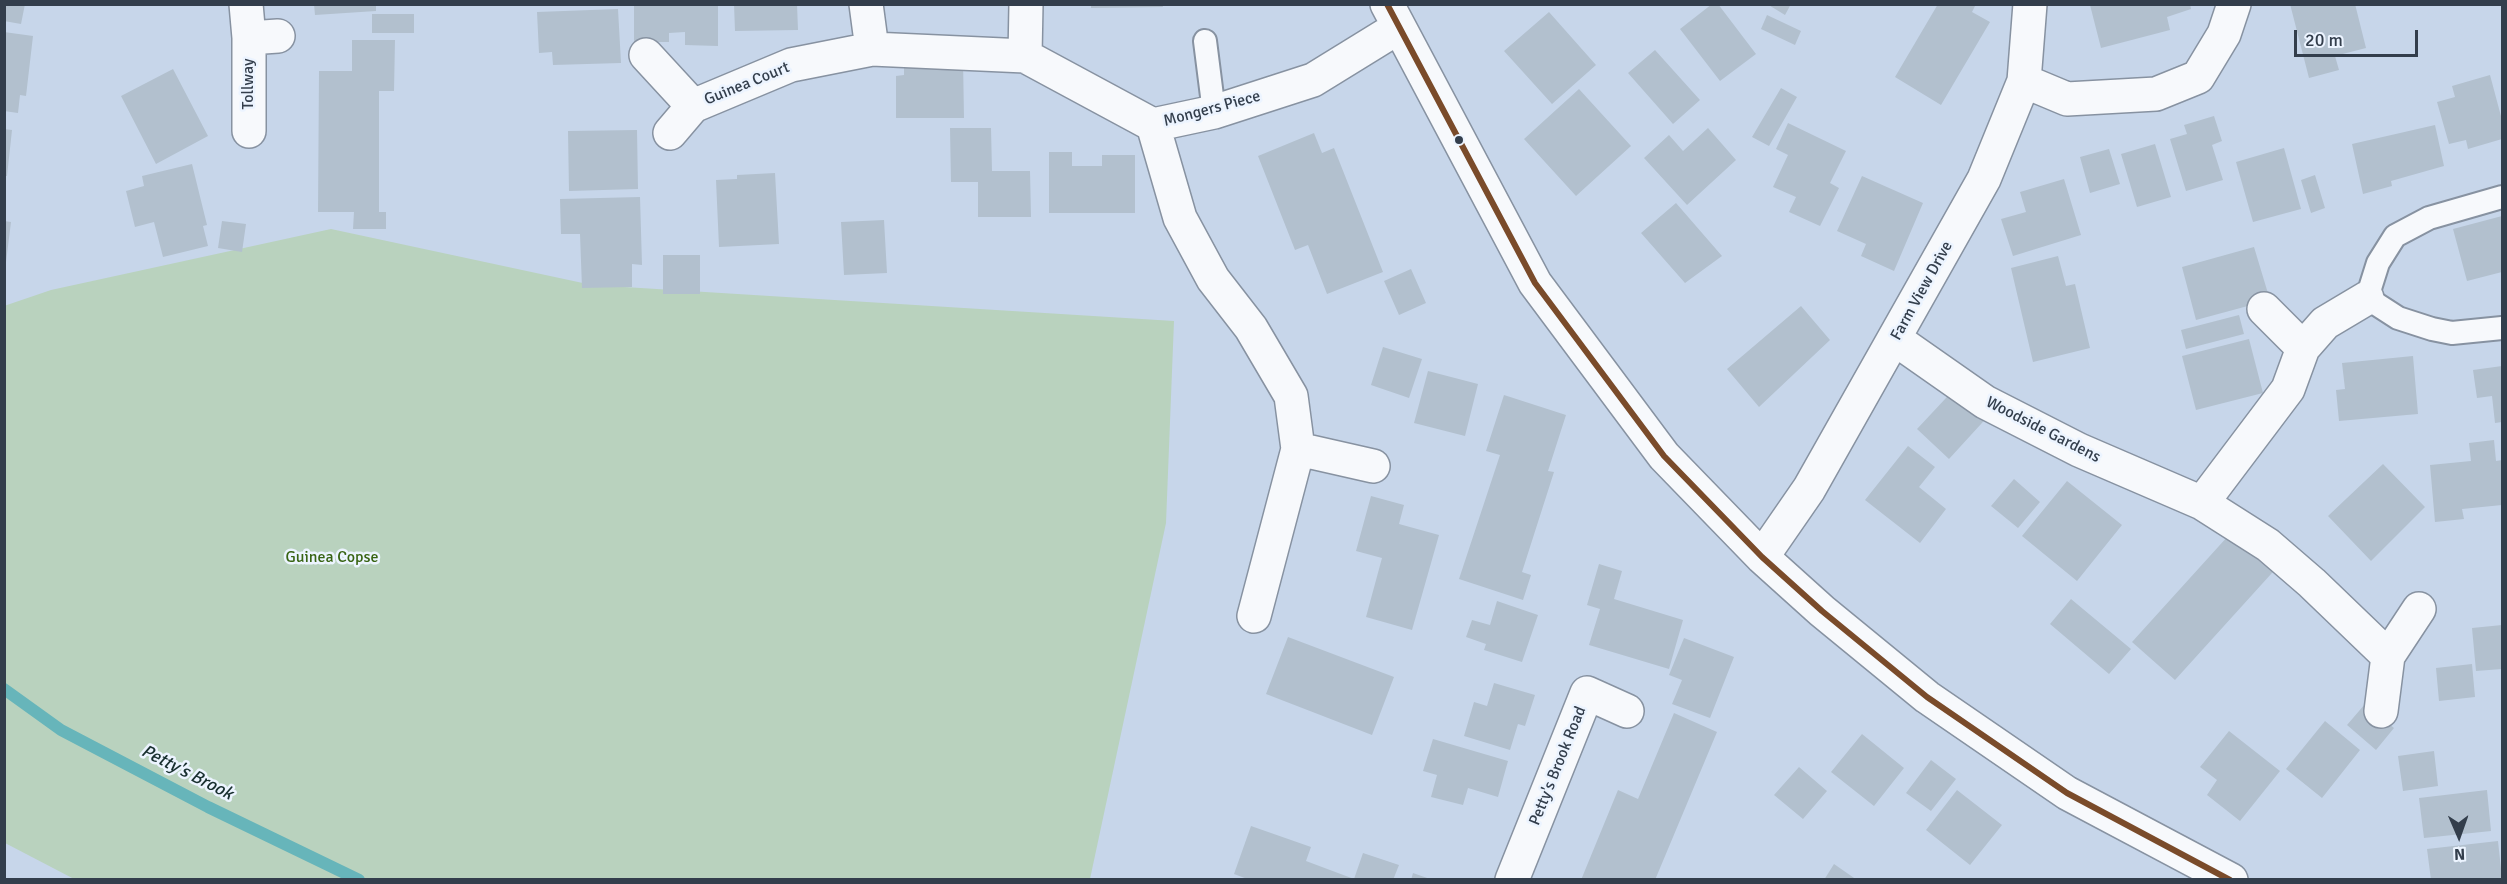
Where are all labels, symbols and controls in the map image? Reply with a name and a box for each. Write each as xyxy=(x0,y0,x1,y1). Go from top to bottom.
scale bar xyxy=(2297,18,2422,56)
text: 20 m xyxy=(2305,29,2343,51)
street label: Guinea Court xyxy=(702,58,792,110)
street label: Tollway xyxy=(239,59,259,109)
street label: Mongers Piece xyxy=(1161,87,1263,131)
unlabelled marker xyxy=(1453,134,1465,146)
street label: Farm View Drive xyxy=(1887,238,1957,344)
street label: Woodside Gardens xyxy=(1983,393,2103,467)
park label: Guinea Copse xyxy=(285,548,379,568)
street label: Petty's Brook Road xyxy=(1525,704,1591,828)
water label: Petty's Brook xyxy=(138,741,236,805)
north arrow xyxy=(2429,806,2489,866)
text: N xyxy=(2454,844,2466,864)

